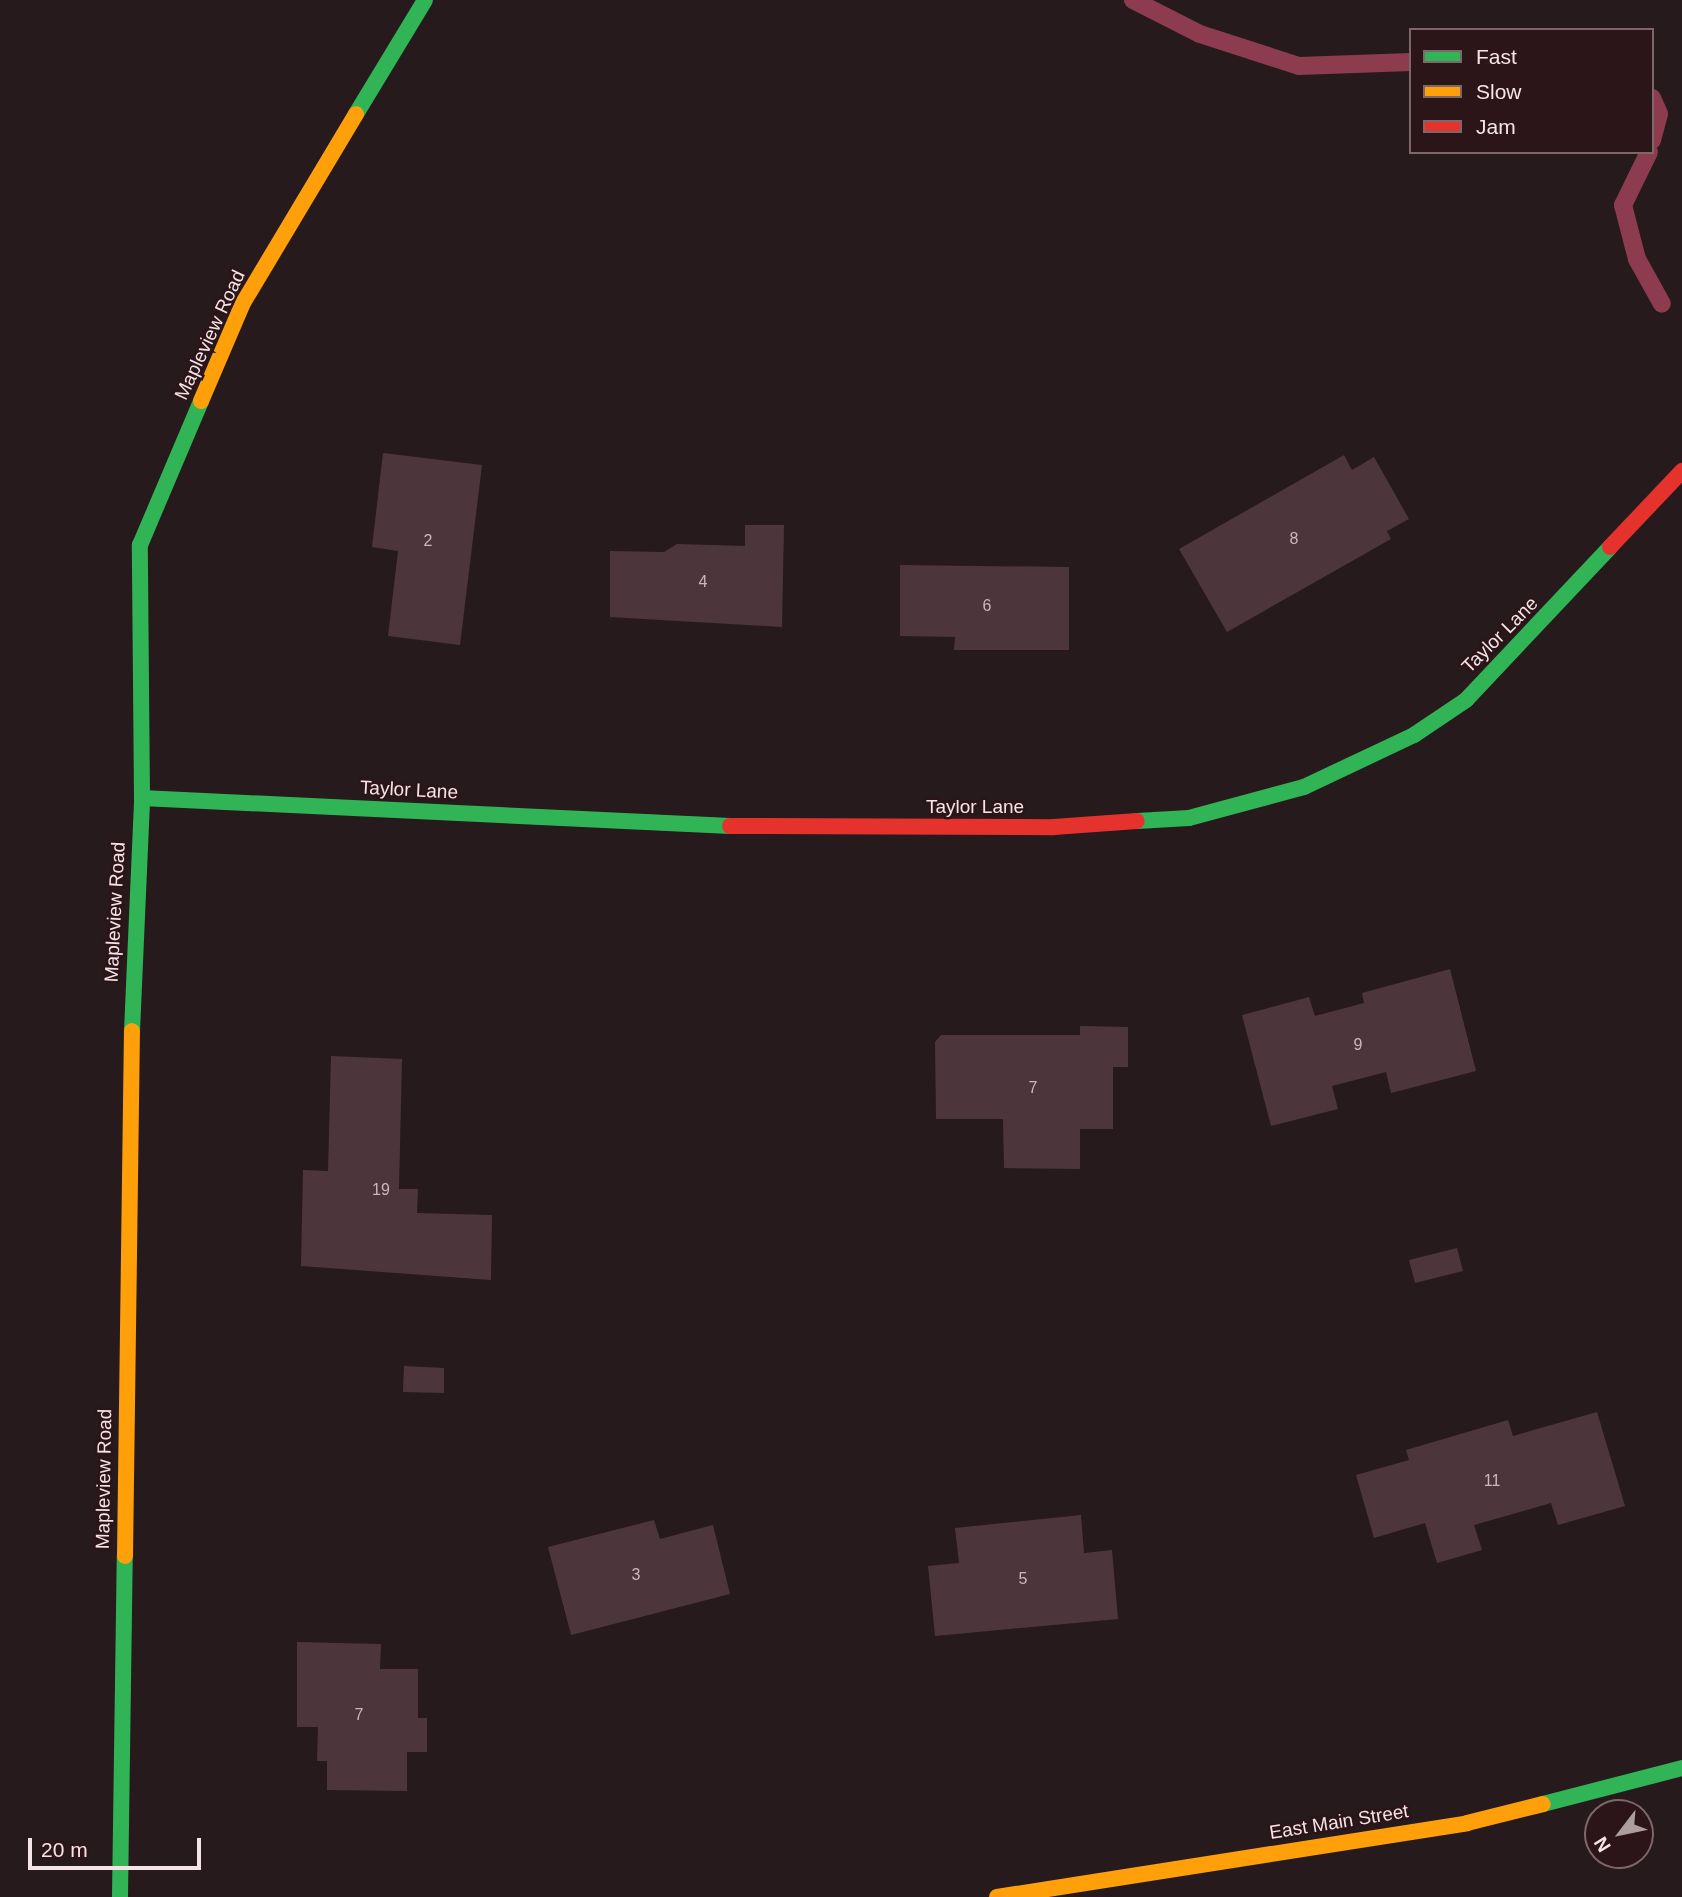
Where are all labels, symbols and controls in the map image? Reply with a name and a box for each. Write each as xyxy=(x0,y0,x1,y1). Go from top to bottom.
legend xyxy=(1409,28,1654,154)
text: Fast xyxy=(1476,45,1517,68)
text: Slow xyxy=(1476,80,1522,103)
text: Jam xyxy=(1476,115,1516,138)
street label: Mapleview Road xyxy=(170,267,250,403)
house number: 8 xyxy=(1290,529,1298,549)
house number: 2 xyxy=(424,531,432,551)
house number: 4 xyxy=(699,572,707,592)
street label: Taylor Lane xyxy=(1457,592,1543,678)
house number: 6 xyxy=(983,596,991,616)
street label: Taylor Lane xyxy=(359,776,459,804)
street label: Taylor Lane xyxy=(926,796,1024,818)
street label: Mapleview Road xyxy=(100,841,130,983)
house number: 9 xyxy=(1354,1035,1362,1055)
house number: 7 xyxy=(1029,1078,1037,1098)
house number: 19 xyxy=(372,1180,390,1200)
street label: Mapleview Road xyxy=(91,1409,117,1549)
house number: 11 xyxy=(1484,1471,1500,1491)
house number: 3 xyxy=(632,1565,640,1585)
house number: 5 xyxy=(1019,1569,1027,1589)
house number: 7 xyxy=(355,1705,363,1725)
north arrow xyxy=(1584,1799,1654,1869)
street label: East Main Street xyxy=(1268,1800,1410,1844)
scale bar xyxy=(32,1824,205,1868)
text: N xyxy=(1590,1833,1615,1856)
text: 20 m xyxy=(41,1838,88,1861)

